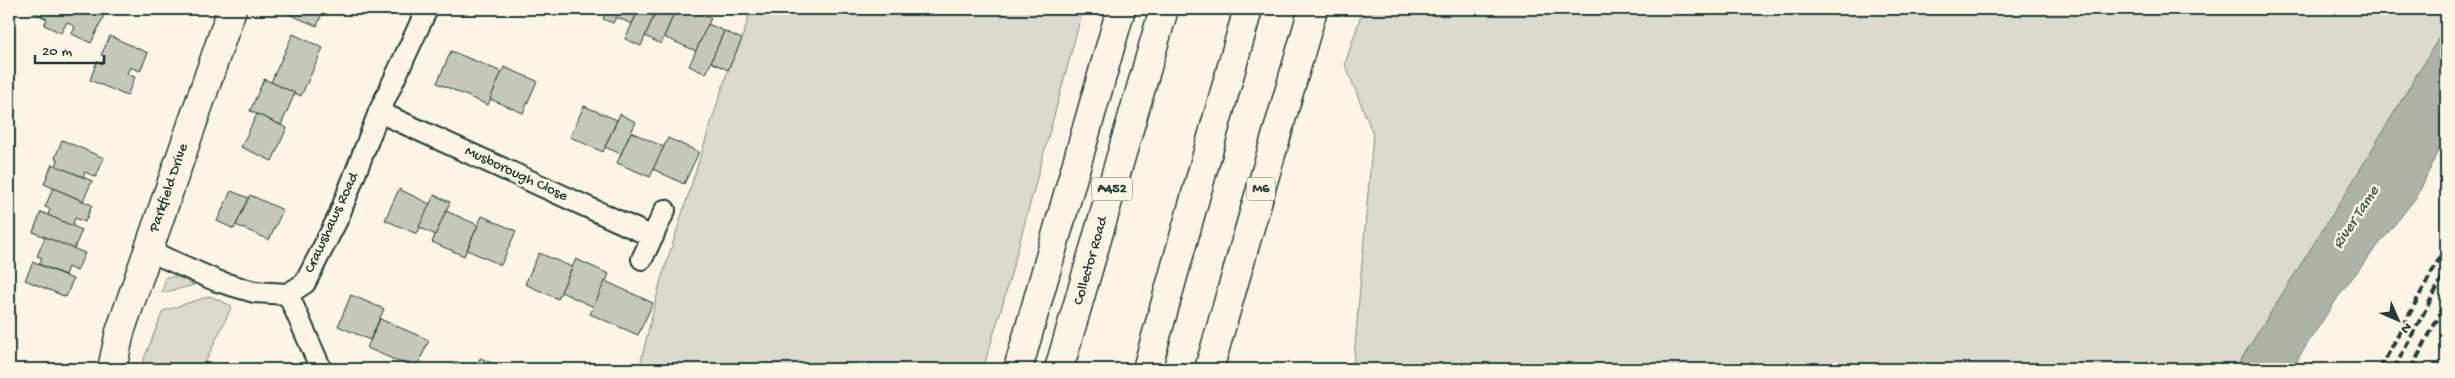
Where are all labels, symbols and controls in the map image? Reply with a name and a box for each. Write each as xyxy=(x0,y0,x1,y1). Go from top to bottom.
scale bar xyxy=(35,32,104,64)
text: 20 m xyxy=(42,43,72,61)
street label: Parkfield Drive xyxy=(145,141,193,236)
street label: Musborough Close xyxy=(462,142,571,206)
street label: Crawshaws Road xyxy=(301,169,364,276)
road number: A452 xyxy=(1092,178,1132,200)
road number: M6 xyxy=(1247,178,1275,200)
water label: River Tame xyxy=(2330,182,2385,253)
street label: Collector Road xyxy=(1070,214,1113,307)
north arrow xyxy=(2372,296,2422,346)
text: N xyxy=(2396,318,2415,337)

